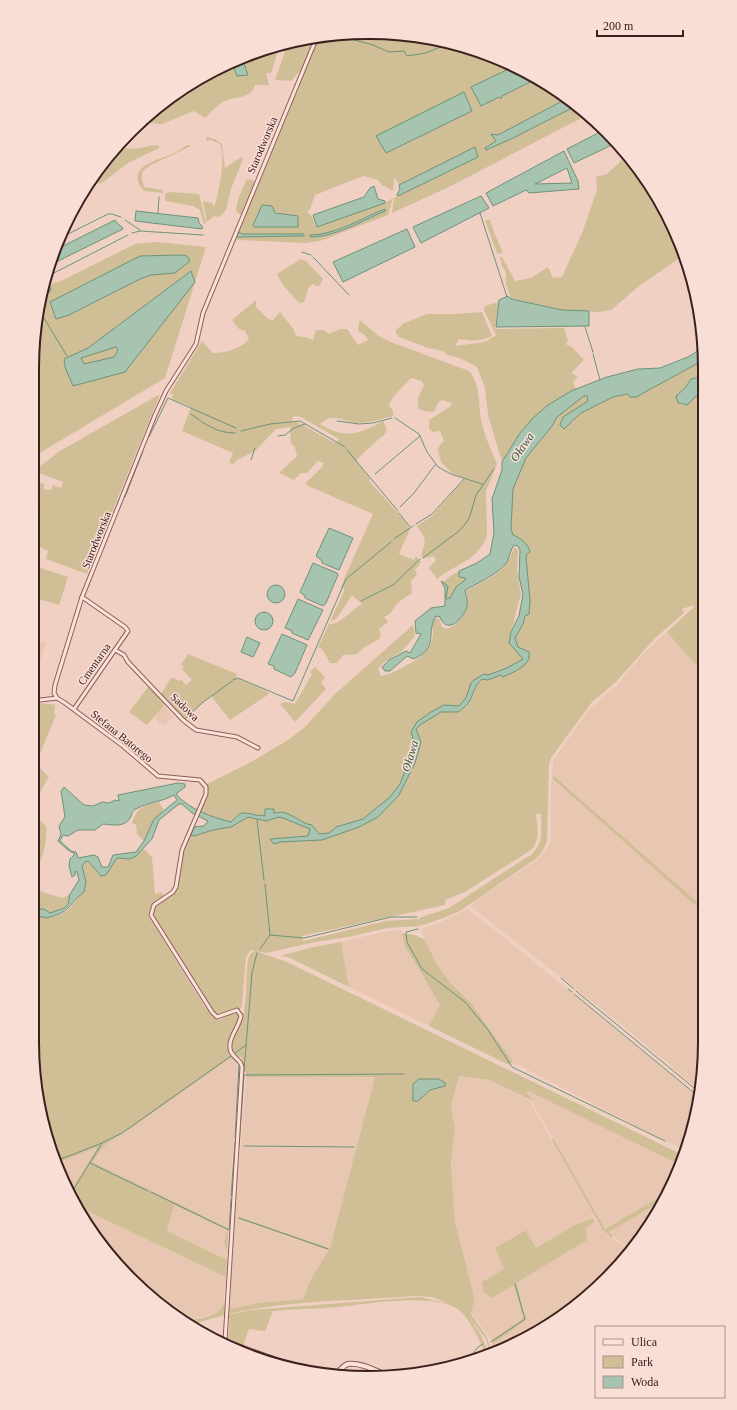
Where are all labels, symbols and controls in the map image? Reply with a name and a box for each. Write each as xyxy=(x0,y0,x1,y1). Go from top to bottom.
scale bar xyxy=(597,12,683,38)
text: 200 m xyxy=(603,19,634,33)
street label: Starodworska xyxy=(245,115,279,175)
water label: Oława xyxy=(507,430,537,464)
street label: Starodworska xyxy=(79,510,113,570)
street label: Cmentarna xyxy=(75,641,113,687)
street label: Sadowa xyxy=(168,691,202,723)
street label: Stefana Batorego xyxy=(89,707,156,765)
water label: Oława xyxy=(399,739,421,773)
legend xyxy=(595,1326,725,1398)
text: Ulica xyxy=(631,1335,658,1349)
text: Park xyxy=(631,1355,653,1369)
text: Woda xyxy=(631,1375,659,1389)

